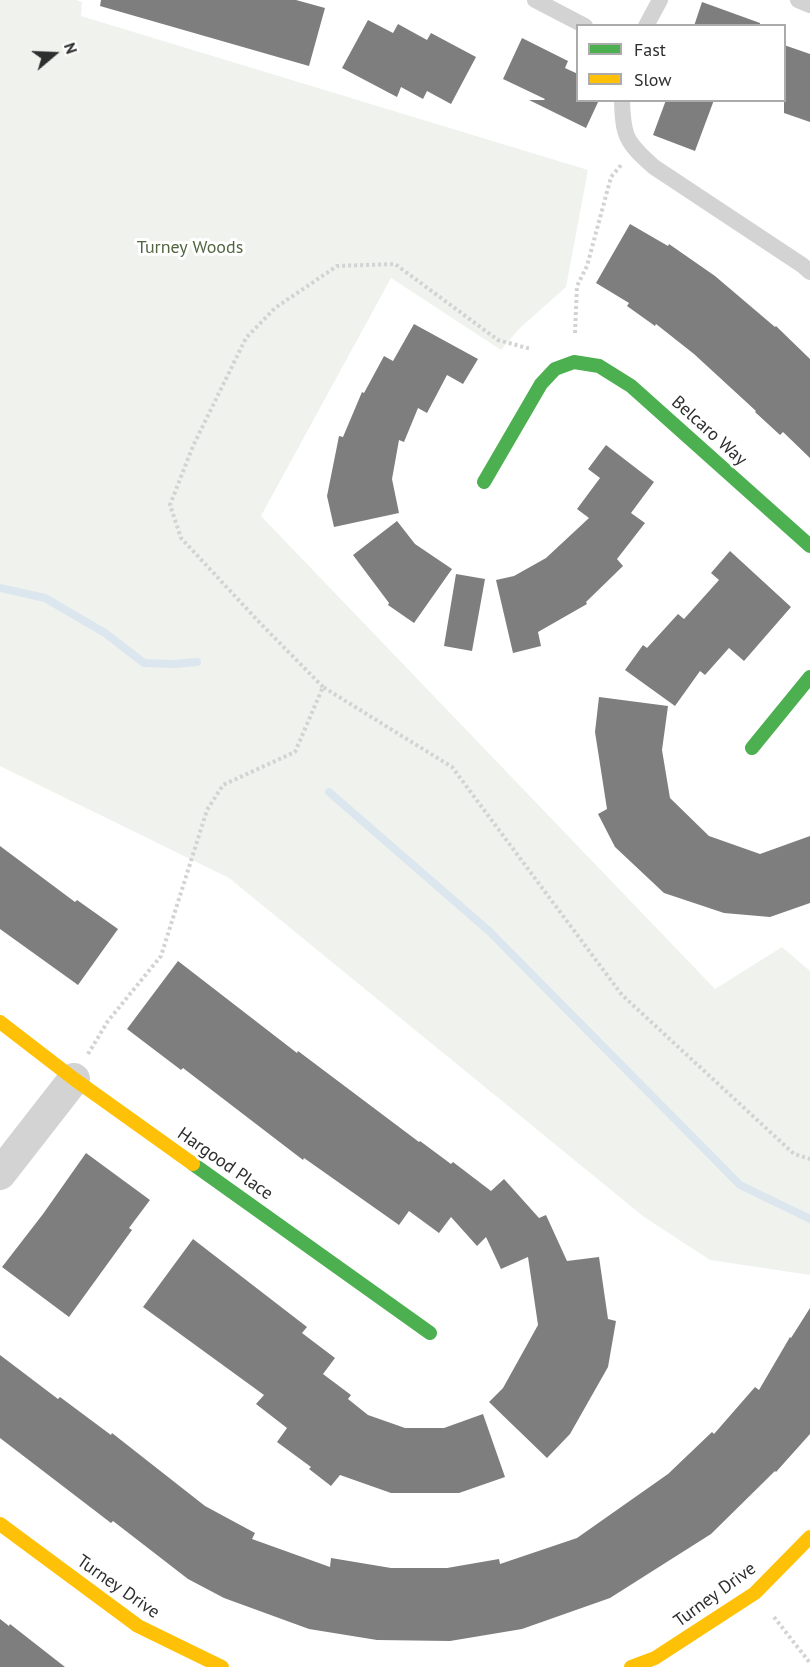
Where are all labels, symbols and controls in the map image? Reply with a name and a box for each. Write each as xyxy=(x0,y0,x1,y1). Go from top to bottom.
north arrow xyxy=(24,24,84,84)
legend xyxy=(576,24,786,102)
text: Fast xyxy=(634,38,666,61)
text: N xyxy=(60,40,82,56)
text: Slow xyxy=(634,68,672,91)
park label: Turney Woods xyxy=(137,237,243,259)
street label: Belcaro Way xyxy=(667,392,751,470)
street label: Hargood Place xyxy=(173,1123,277,1205)
street label: Turney Drive xyxy=(72,1551,164,1623)
street label: Turney Drive xyxy=(670,1558,760,1632)

